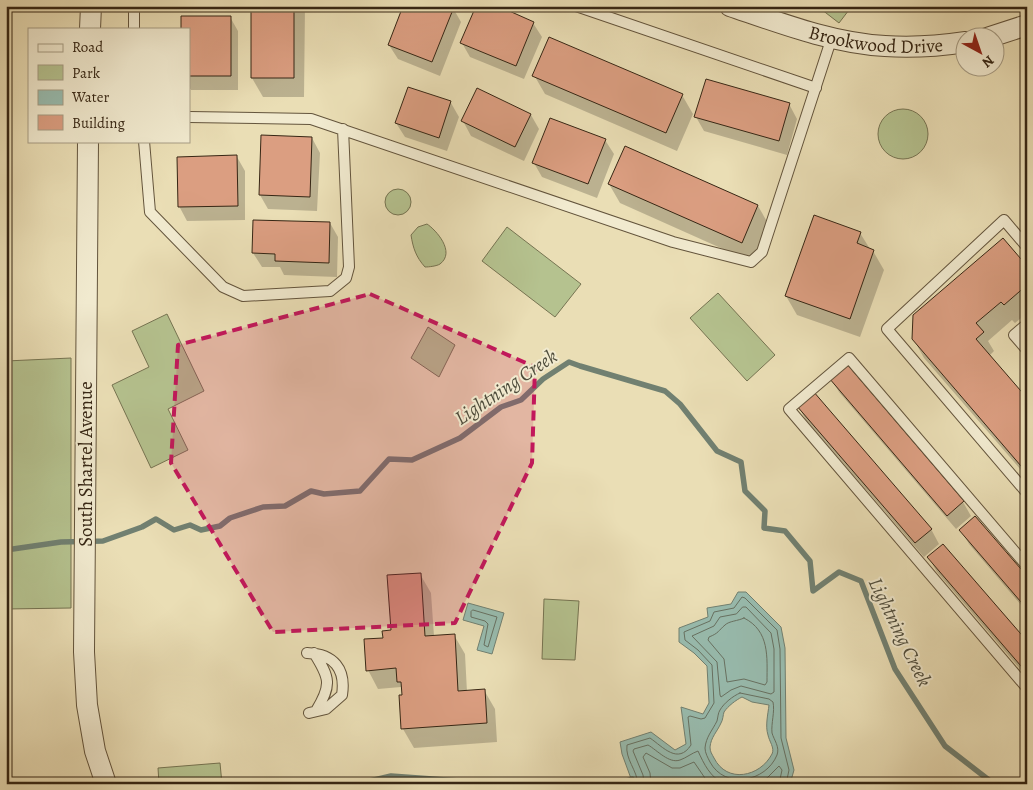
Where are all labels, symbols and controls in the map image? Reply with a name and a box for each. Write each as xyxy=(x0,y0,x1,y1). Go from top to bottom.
street label: Brookwood Drive xyxy=(806,20,944,60)
legend xyxy=(28,28,190,142)
north arrow xyxy=(956,28,1006,78)
text: Road xyxy=(72,37,104,57)
text: N xyxy=(978,51,998,72)
text: Park xyxy=(72,63,101,83)
text: Water xyxy=(71,87,109,107)
text: Building xyxy=(72,113,125,133)
water label: Lightning Creek xyxy=(449,343,563,431)
street label: South Shartel Avenue xyxy=(73,381,99,547)
water label: Lightning Creek xyxy=(862,573,938,691)

